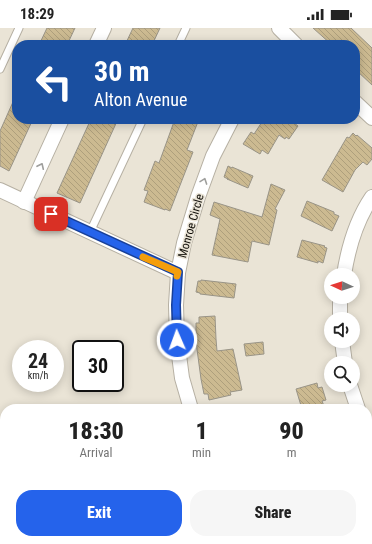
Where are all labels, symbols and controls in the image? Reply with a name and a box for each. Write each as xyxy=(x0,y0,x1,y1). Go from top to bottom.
text: 18:29 xyxy=(20,5,54,23)
text: 30 m xyxy=(94,55,150,88)
icon: left xyxy=(28,56,80,108)
text: Alton Avenue xyxy=(94,89,187,110)
one-way arrow xyxy=(36,163,44,170)
one-way arrow xyxy=(199,178,208,185)
street label: Monroe Circle xyxy=(175,192,207,260)
pin xyxy=(34,197,68,231)
icon: arrive xyxy=(40,203,62,225)
north arrow xyxy=(324,268,360,304)
map controls xyxy=(324,268,360,392)
button: sound xyxy=(324,312,360,348)
position arrow xyxy=(156,319,198,361)
speed limit sign: 30 xyxy=(72,340,124,392)
text: 24 xyxy=(28,349,48,373)
button: search xyxy=(324,356,360,392)
text: km/h xyxy=(28,370,48,381)
text: 18:30 xyxy=(68,417,124,445)
text: 1 xyxy=(195,417,208,445)
text: 90 xyxy=(279,417,304,445)
text: Arrival xyxy=(79,445,113,460)
text: min xyxy=(192,445,211,460)
text: m xyxy=(287,445,296,460)
button: Exit xyxy=(16,490,182,536)
button: Share xyxy=(190,490,356,536)

